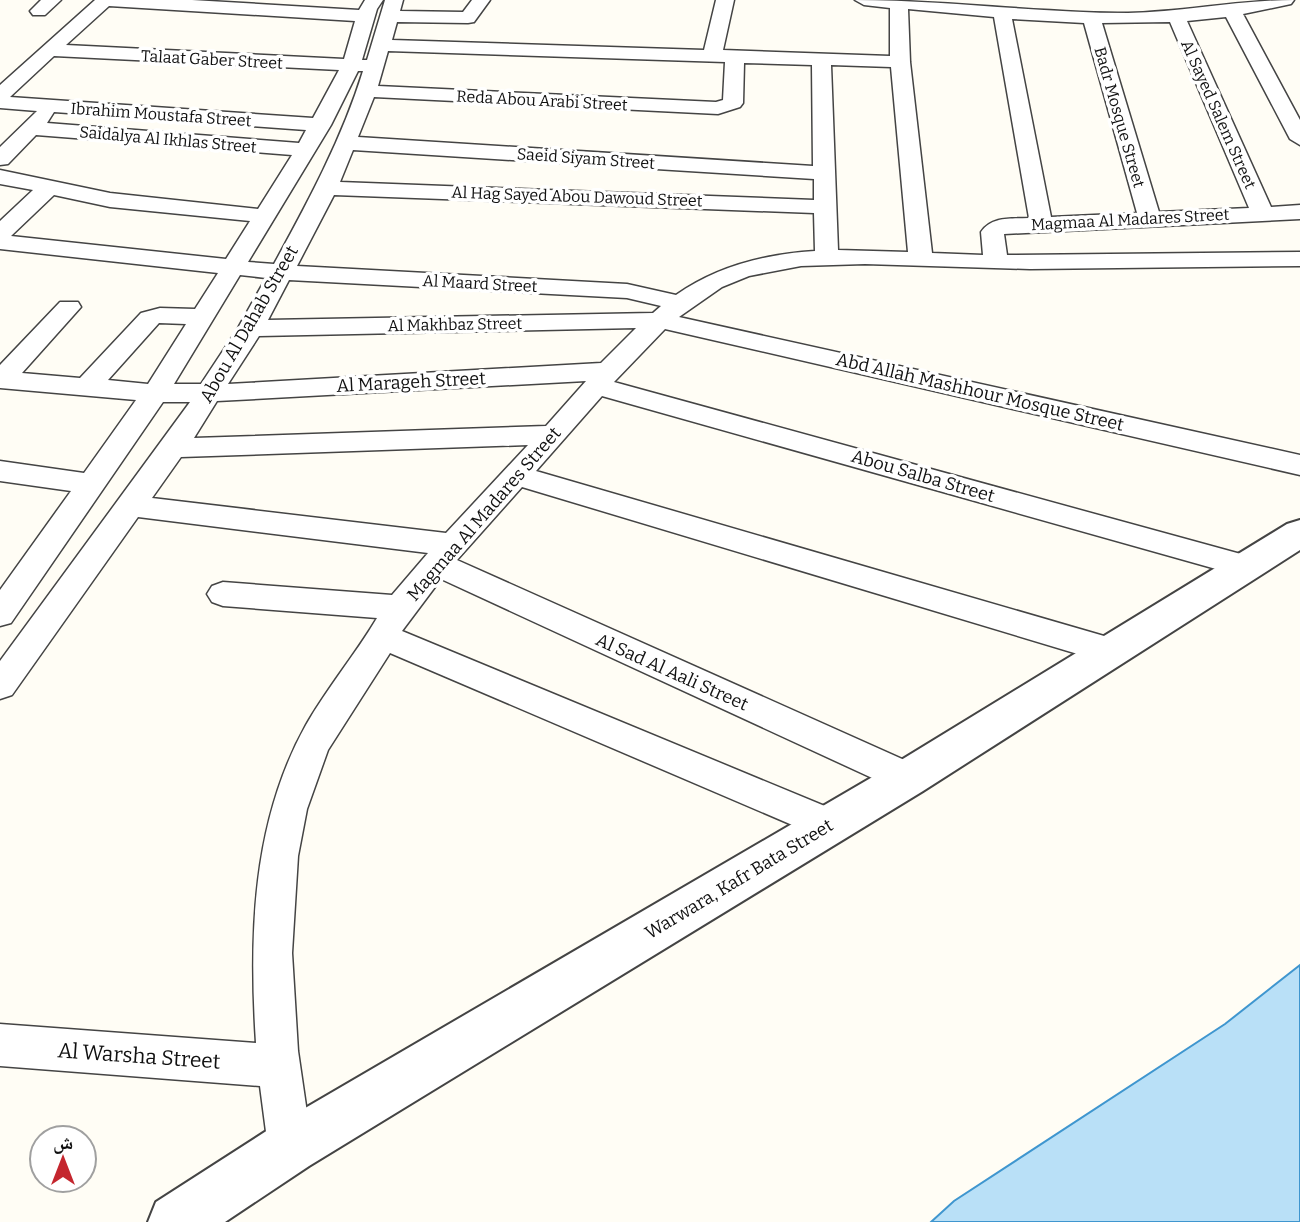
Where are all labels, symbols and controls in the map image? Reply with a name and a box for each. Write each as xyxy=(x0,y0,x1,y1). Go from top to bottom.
street label: Al Sayed Salem Street xyxy=(1177,37,1260,192)
street label: Badr Mosque Street xyxy=(1090,45,1149,190)
street label: Talaat Gaber Street xyxy=(141,46,284,73)
street label: Reda Abou Arabi Street xyxy=(456,87,628,114)
street label: Ibrahim Moustafa Street xyxy=(70,99,252,130)
street label: Saidalya Al Ikhlas Street xyxy=(79,122,258,157)
street label: Saeid Siyam Street xyxy=(516,144,656,173)
street label: Al Hag Sayed Abou Dawoud Street xyxy=(451,183,703,210)
street label: Magmaa Al Madares Street xyxy=(1030,205,1230,234)
street label: Abou Al Dahab Street xyxy=(195,241,303,406)
street label: Al Maard Street xyxy=(422,271,538,296)
street label: Al Makhbaz Street xyxy=(388,314,523,335)
street label: Abd Allah Mashhour Mosque Street xyxy=(834,348,1127,436)
street label: Al Marageh Street xyxy=(336,367,487,397)
street label: Magmaa Al Madares Street xyxy=(402,422,566,606)
street label: Abou Salba Street xyxy=(849,445,998,507)
street label: Al Sad Al Aali Street xyxy=(592,629,752,716)
street label: Warwara, Kafr Bata Street xyxy=(641,814,837,944)
street label: Al Warsha Street xyxy=(57,1037,222,1075)
north arrow xyxy=(28,1124,98,1194)
text: ش xyxy=(53,1131,73,1154)

